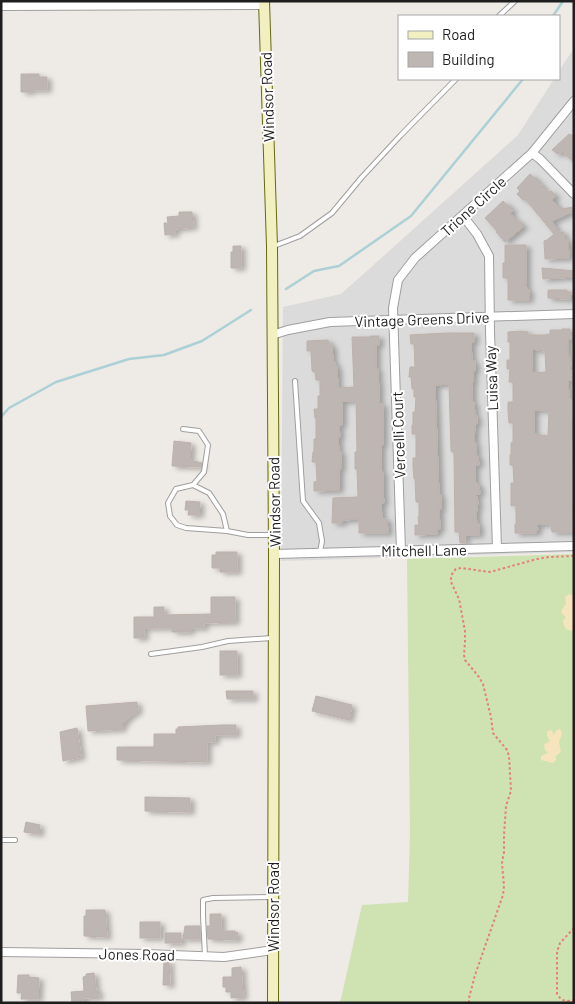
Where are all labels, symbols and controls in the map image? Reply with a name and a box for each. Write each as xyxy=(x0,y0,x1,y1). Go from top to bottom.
legend xyxy=(398,15,560,80)
text: Road xyxy=(442,25,475,43)
text: Building xyxy=(442,50,495,68)
street label: Windsor Road xyxy=(256,52,278,142)
street label: Trione Circle xyxy=(437,172,509,240)
street label: Vintage Greens Drive xyxy=(354,308,490,330)
street label: Luisa Way xyxy=(481,345,501,411)
street label: Vercelli Court xyxy=(387,391,409,479)
street label: Windsor Road xyxy=(264,457,284,547)
street label: Mitchell Lane xyxy=(381,540,467,560)
street label: Windsor Road xyxy=(264,862,282,952)
street label: Jones Road xyxy=(99,944,175,964)

